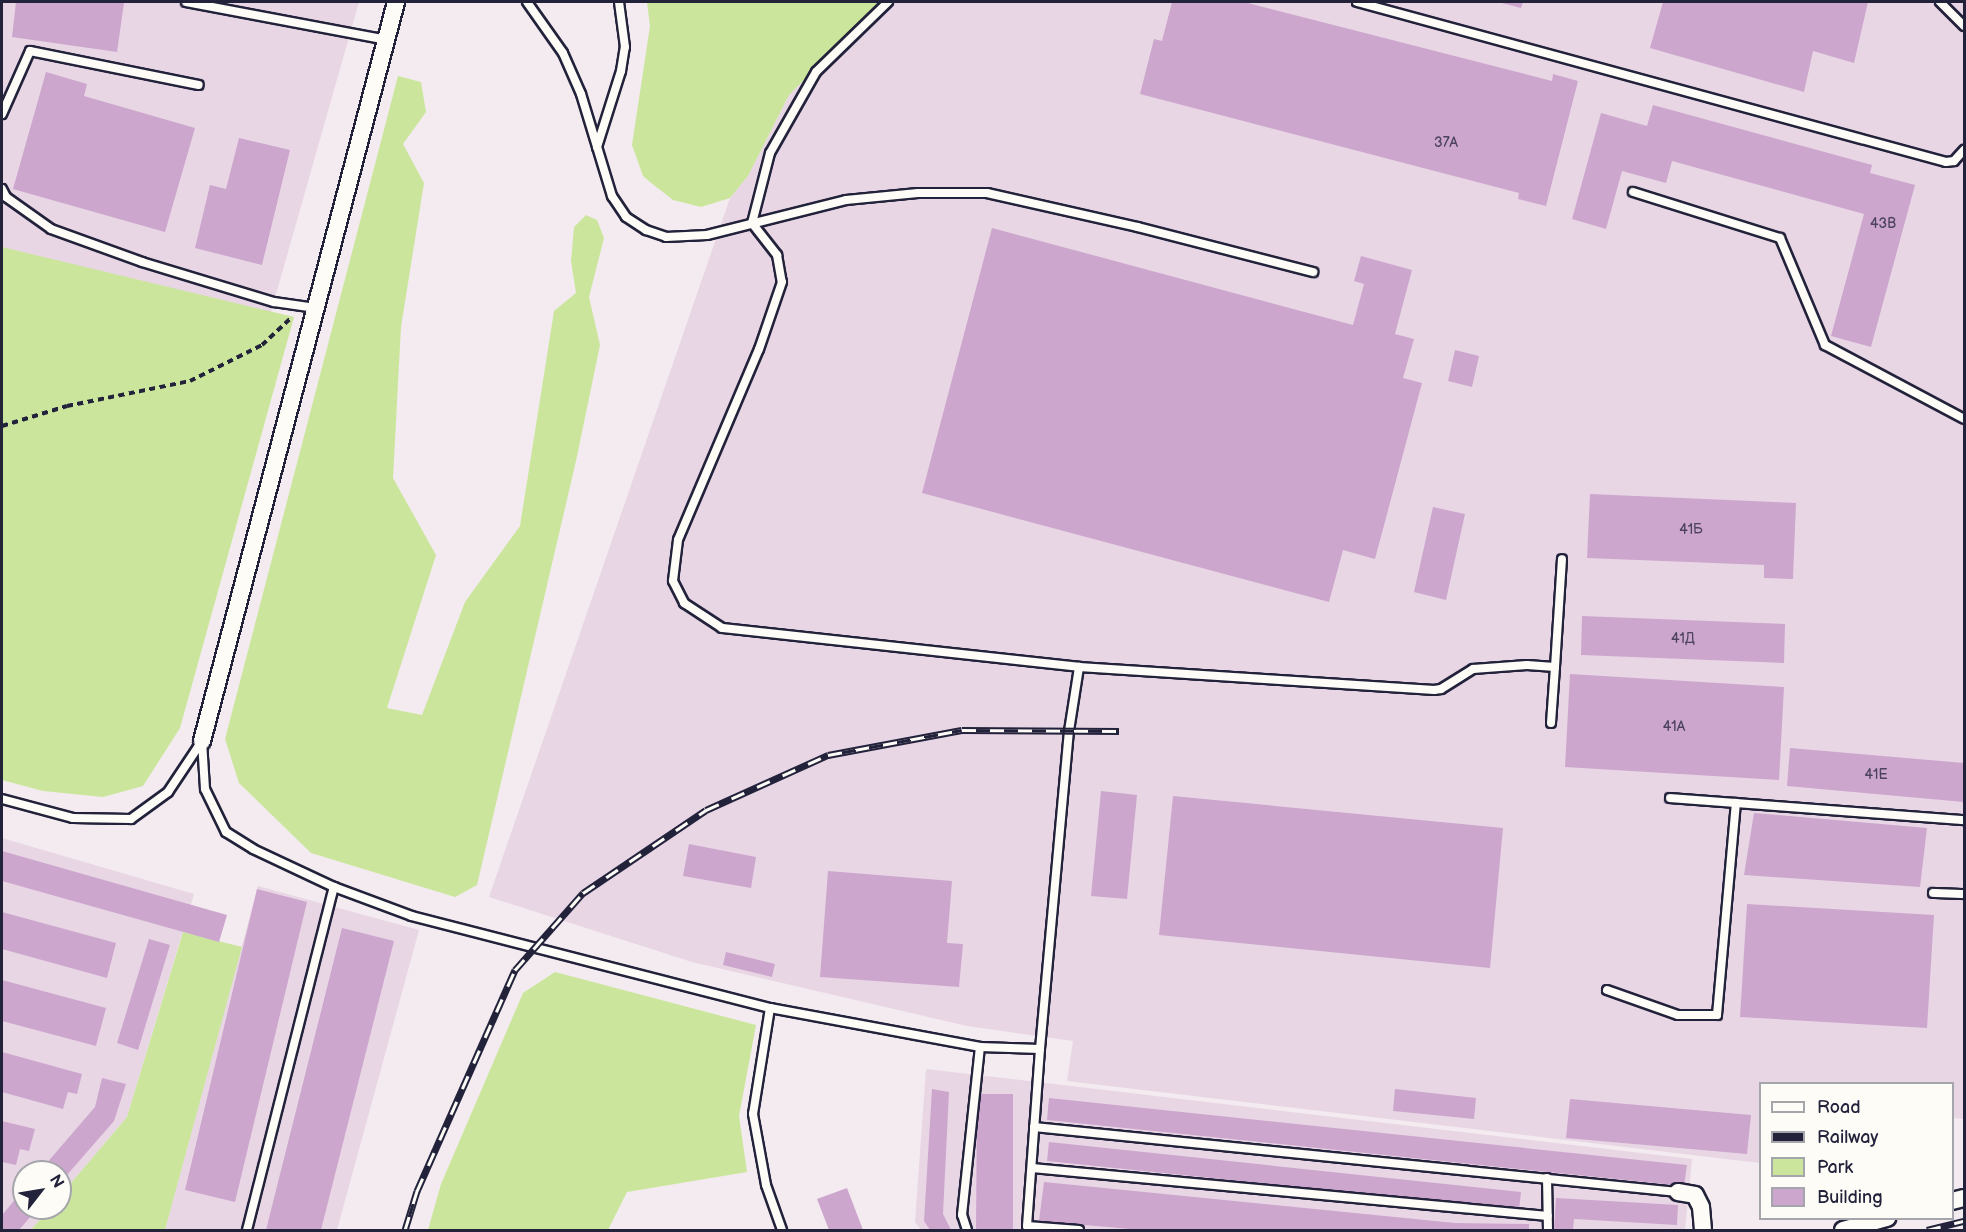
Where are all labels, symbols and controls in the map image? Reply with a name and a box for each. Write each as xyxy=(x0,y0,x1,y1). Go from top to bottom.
house number: 37А xyxy=(1434,135,1458,151)
house number: 43В xyxy=(1870,216,1896,232)
house number: 41Б xyxy=(1679,522,1703,538)
house number: 41Д xyxy=(1671,631,1695,647)
house number: 41А xyxy=(1663,719,1685,735)
house number: 41Е xyxy=(1864,767,1888,783)
legend xyxy=(1759,1082,1954,1220)
text: Road xyxy=(1817,1097,1861,1118)
text: Railway xyxy=(1817,1127,1879,1148)
text: Park xyxy=(1817,1157,1853,1178)
north arrow xyxy=(12,1160,72,1220)
text: N xyxy=(45,1171,67,1192)
text: Building xyxy=(1817,1187,1883,1208)

